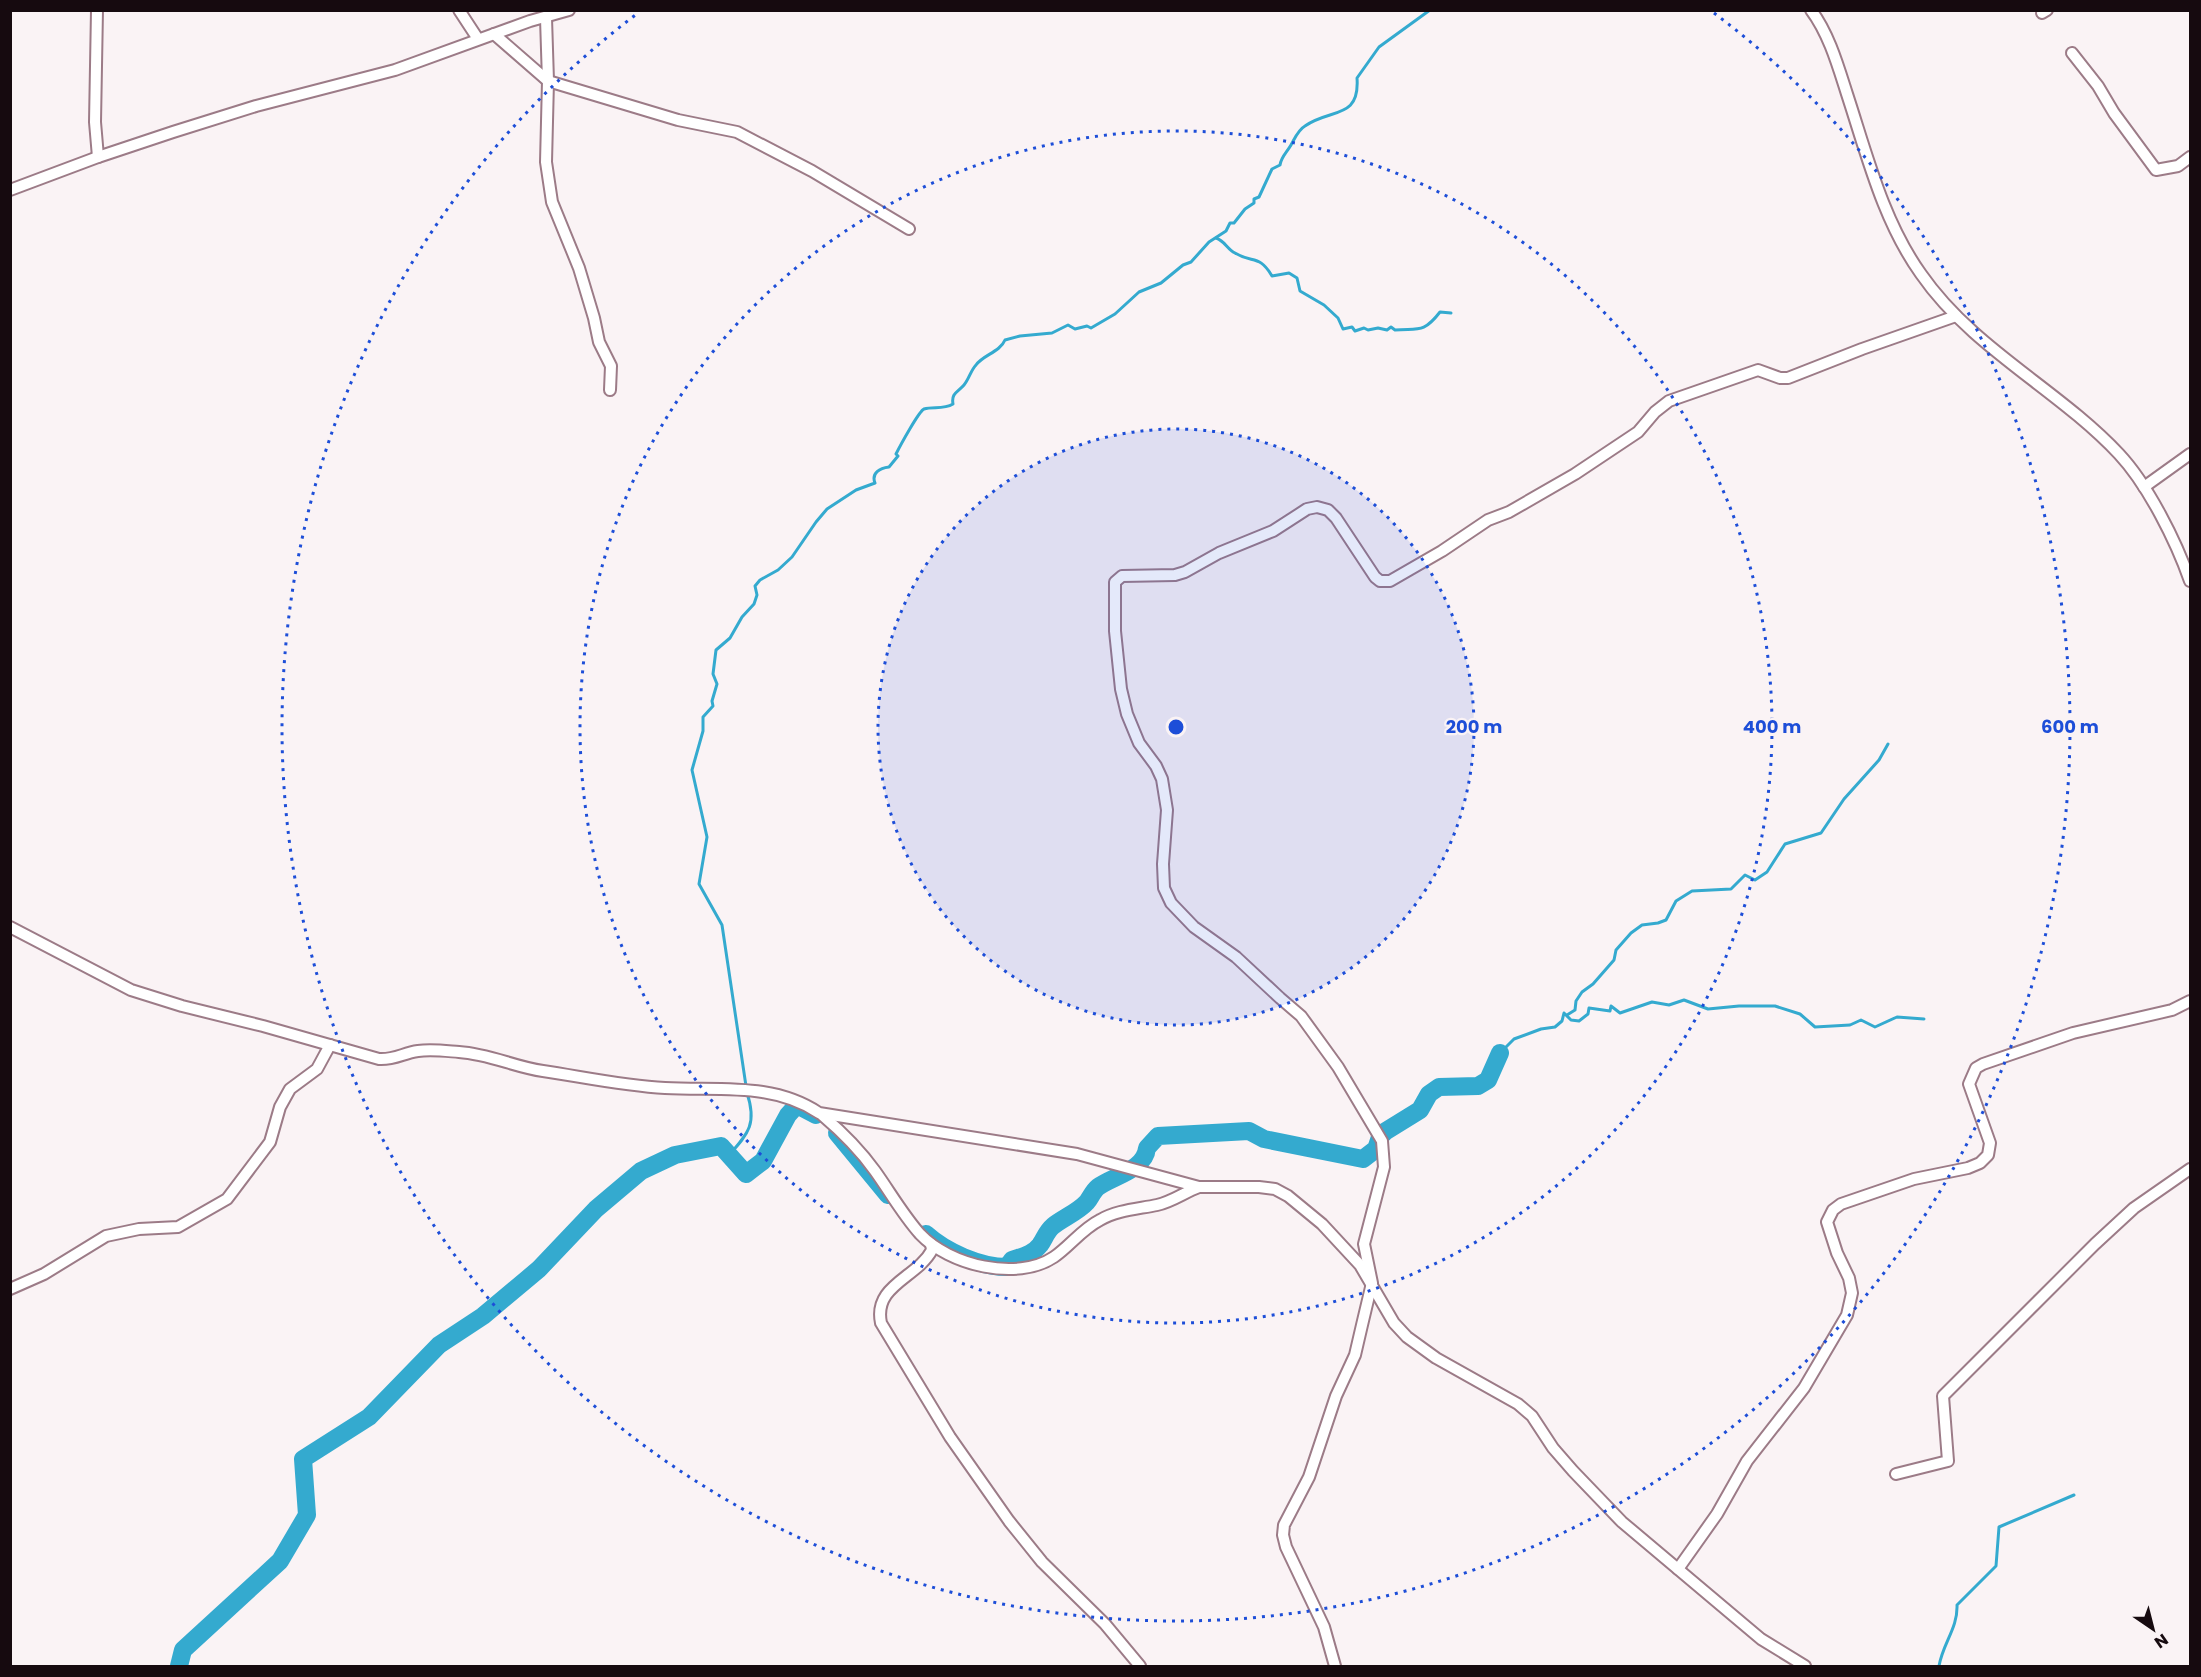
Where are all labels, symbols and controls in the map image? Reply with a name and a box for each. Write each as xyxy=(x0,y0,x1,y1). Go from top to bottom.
text: 200 m xyxy=(1446,714,1502,739)
text: 400 m xyxy=(1743,714,1801,739)
text: 600 m xyxy=(2041,714,2099,739)
centre of rings xyxy=(1166,717,1186,737)
north arrow xyxy=(2123,1599,2183,1659)
text: N xyxy=(2150,1628,2173,1654)

